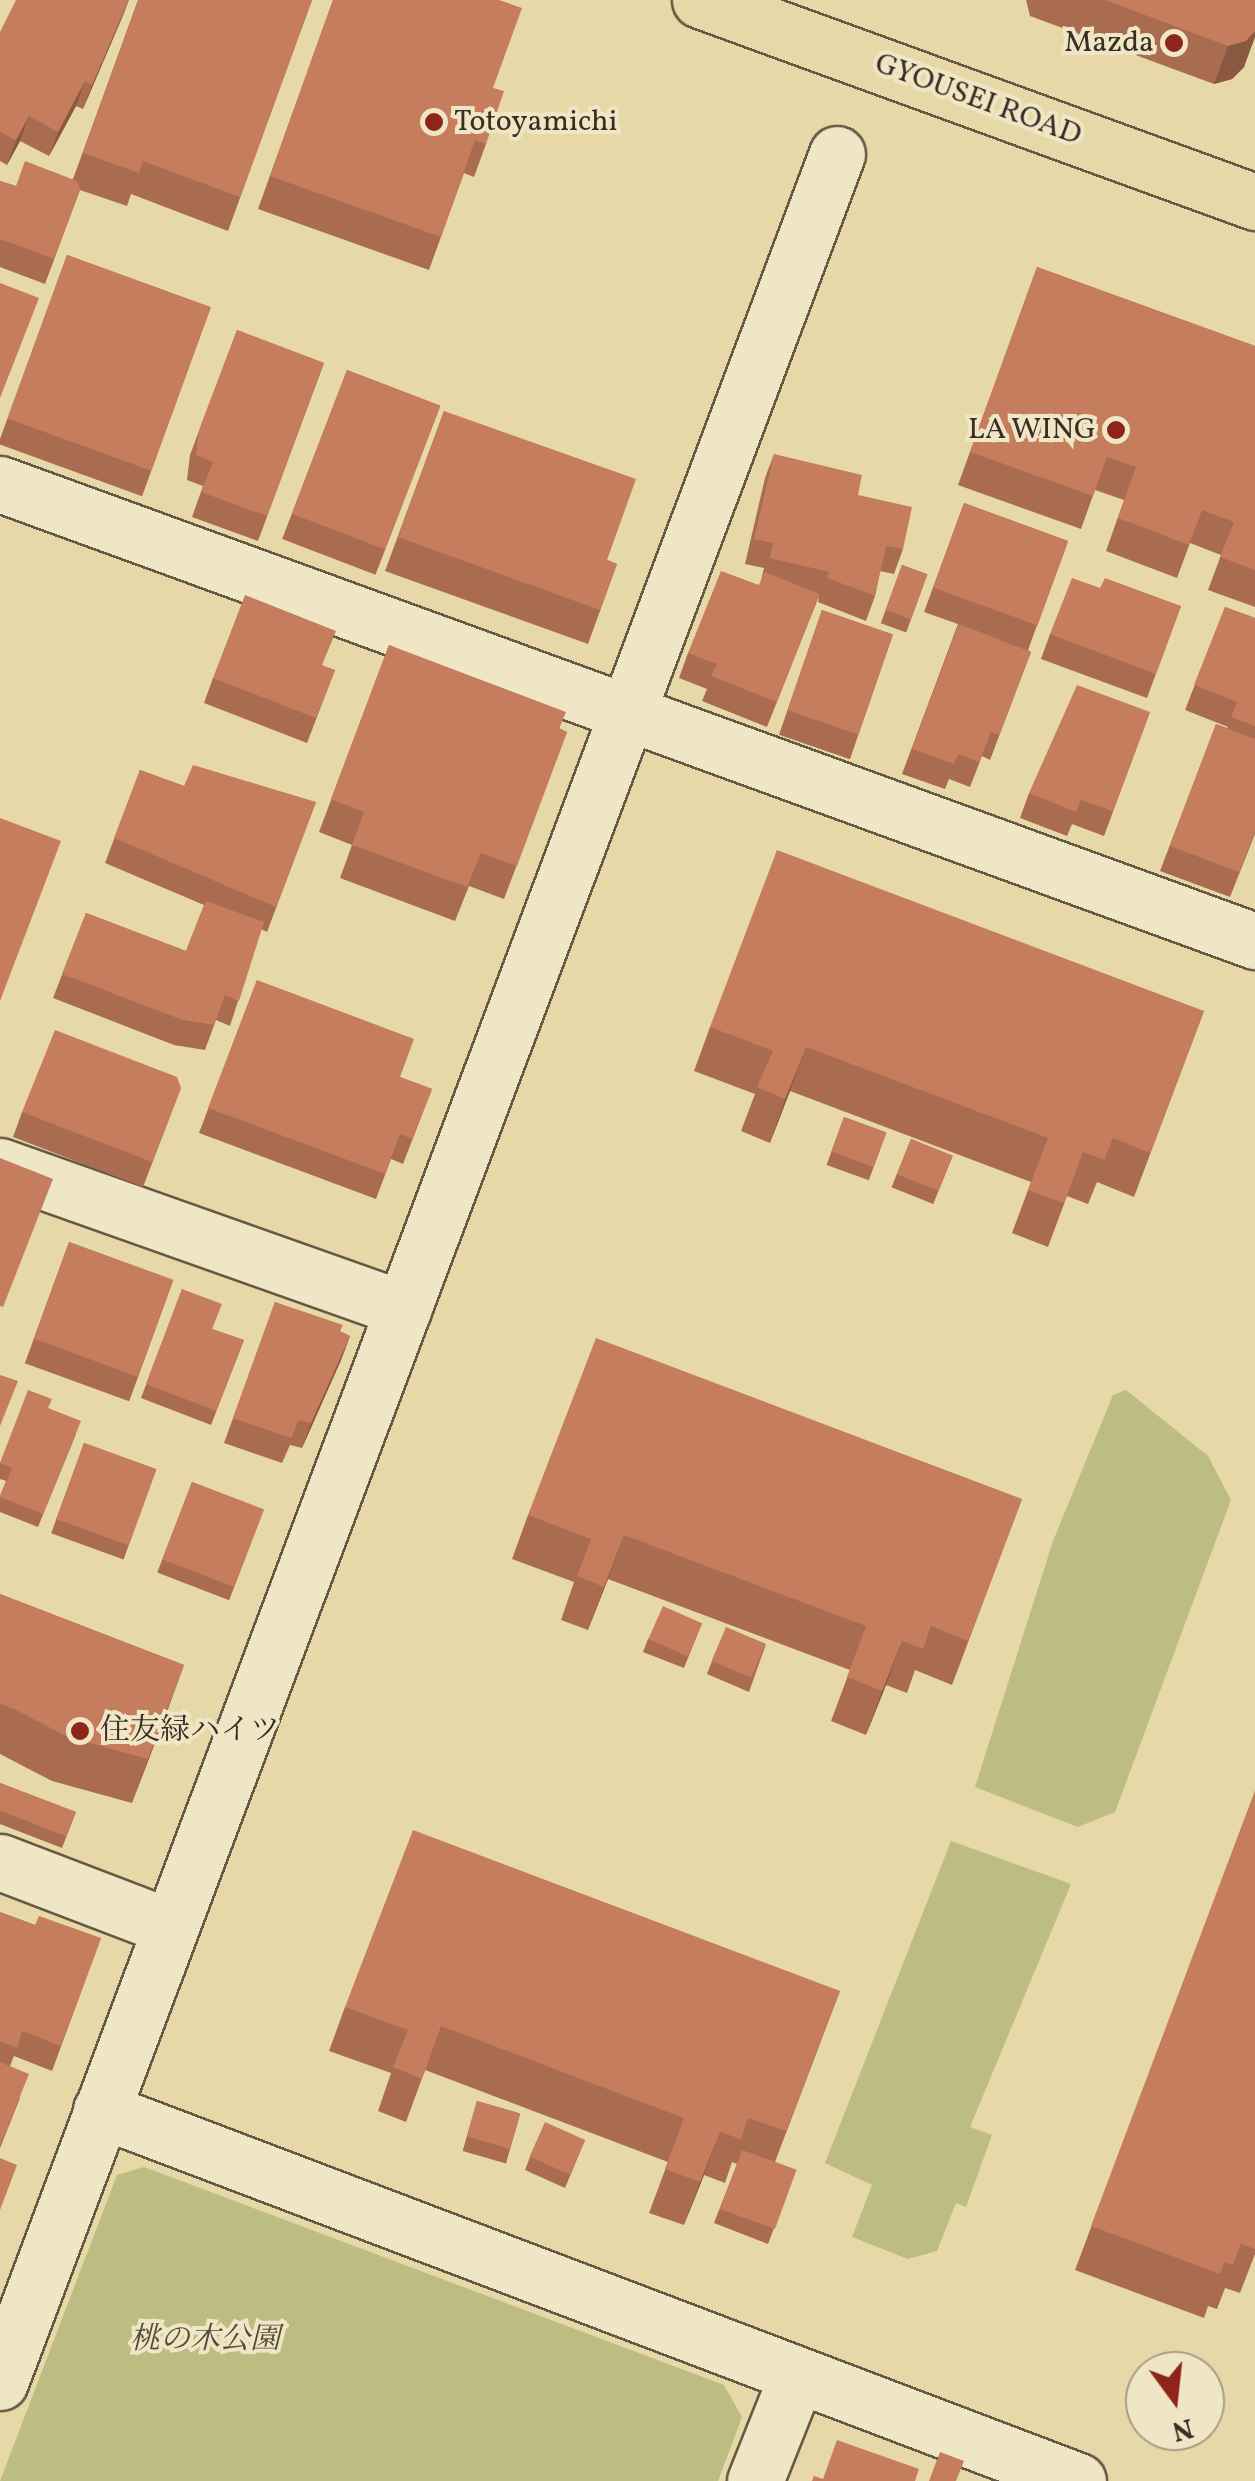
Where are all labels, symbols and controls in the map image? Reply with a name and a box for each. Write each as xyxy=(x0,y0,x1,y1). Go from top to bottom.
place label: Mazda xyxy=(1064,25,1154,61)
marker: Mazda xyxy=(1163,32,1185,54)
street label: GYOUSEI ROAD xyxy=(870,46,1086,154)
place label: Totoyamichi xyxy=(454,104,618,140)
marker: Totoyamichi xyxy=(423,111,445,133)
place label: LA WING xyxy=(967,412,1096,448)
marker: LA WING xyxy=(1105,419,1127,441)
place label: 住友緑ハイツ xyxy=(100,1713,280,1749)
marker: 住友緑ハイツ xyxy=(69,1720,91,1742)
park label: 桃の木公園 xyxy=(130,2322,280,2358)
north arrow xyxy=(1125,2351,1225,2451)
text: N xyxy=(1168,2407,1197,2450)

